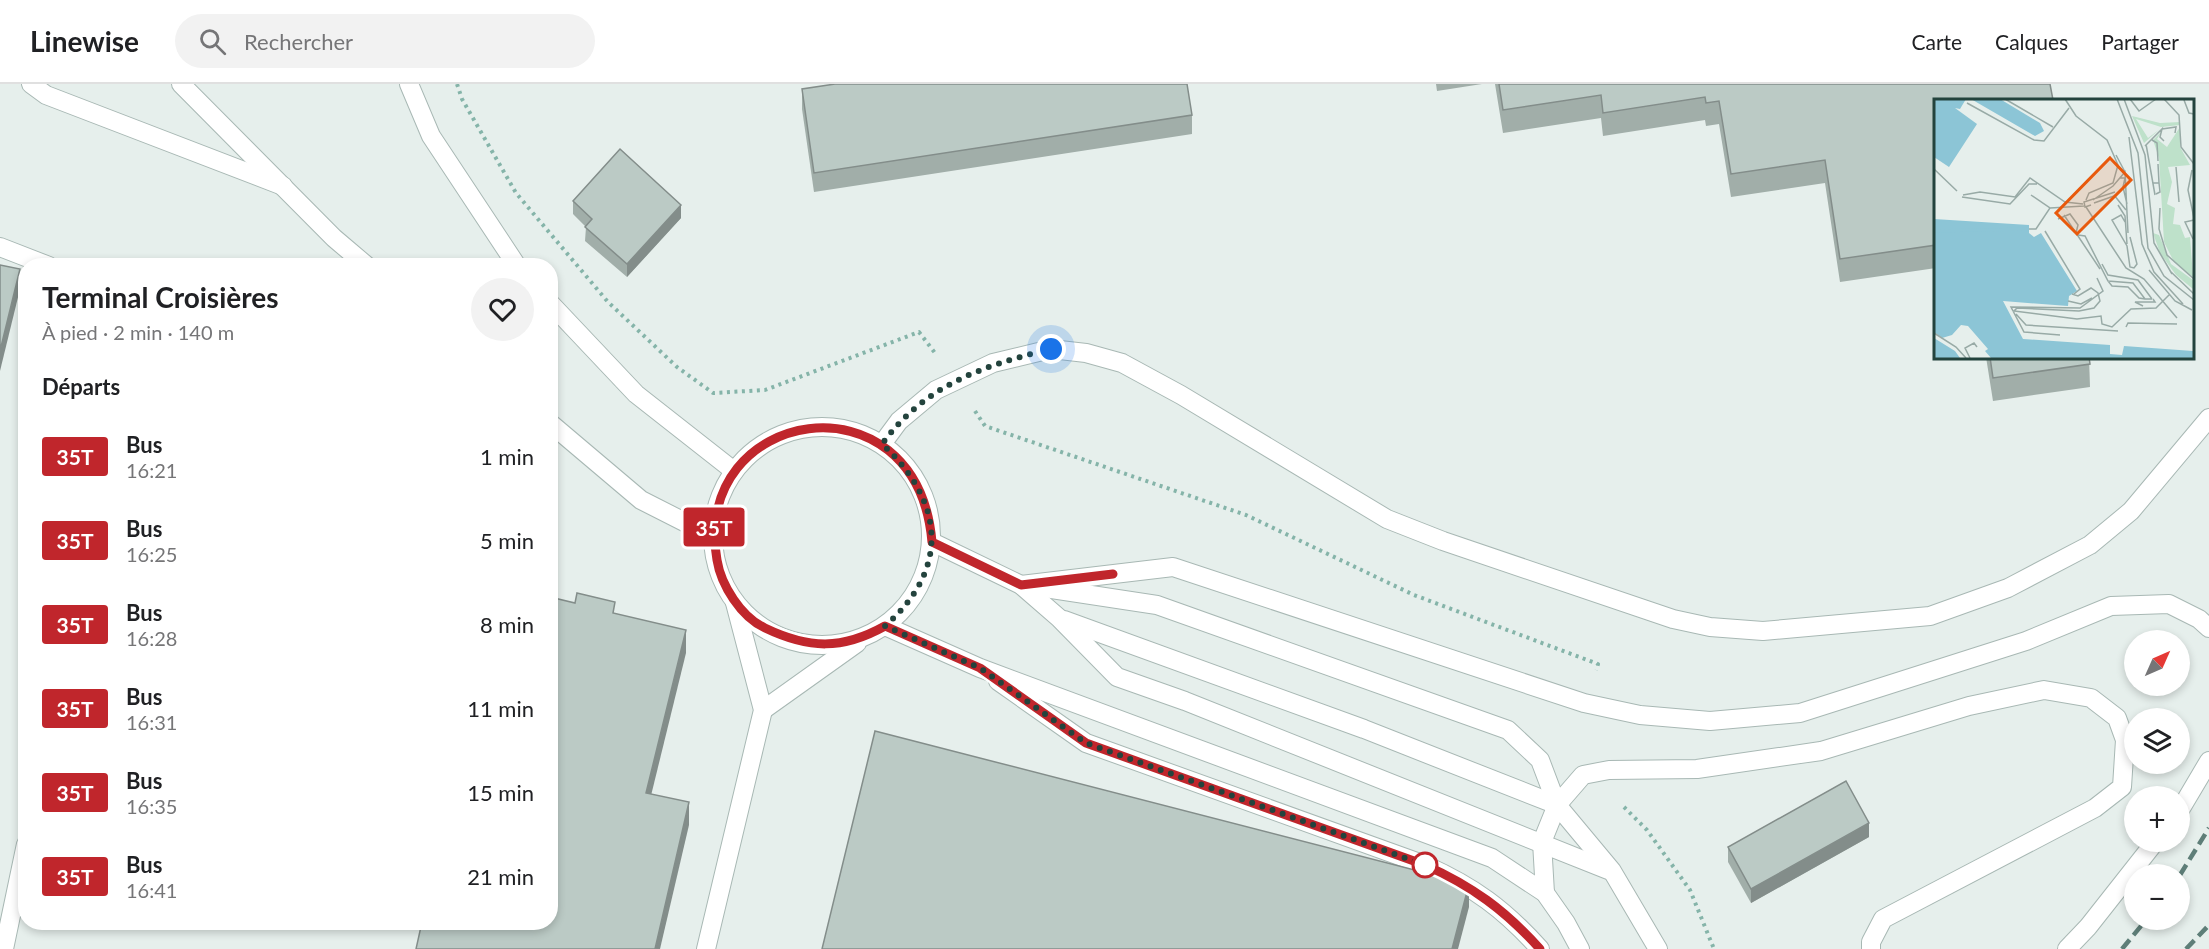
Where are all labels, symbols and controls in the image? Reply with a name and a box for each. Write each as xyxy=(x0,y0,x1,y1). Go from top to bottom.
search box xyxy=(175,14,595,68)
text: Linewise xyxy=(30,24,139,58)
icon: search xyxy=(196,25,229,58)
text: Rechercher xyxy=(244,28,353,55)
text: Carte xyxy=(1911,29,1962,54)
text: Calques xyxy=(1995,29,2068,54)
text: Partager xyxy=(2101,29,2179,54)
inset map xyxy=(1934,99,2194,358)
button: heart xyxy=(471,278,534,341)
text: Terminal Croisières xyxy=(42,280,279,314)
text: À pied · 2 min · 140 m xyxy=(42,320,234,344)
your location xyxy=(1036,334,1066,364)
text: Départs xyxy=(42,373,120,400)
text: Bus xyxy=(126,431,162,458)
text: 1 min xyxy=(480,443,534,470)
text: 35T xyxy=(57,444,93,469)
text: 16:21 xyxy=(126,458,177,482)
line badge: 35T xyxy=(680,508,748,546)
text: Bus xyxy=(126,515,162,542)
text: 35T xyxy=(696,515,732,540)
text: 5 min xyxy=(480,527,534,554)
text: 35T xyxy=(57,528,93,553)
text: 16:25 xyxy=(126,542,177,566)
text: Bus xyxy=(126,599,162,626)
text: 8 min xyxy=(480,611,534,638)
text: 35T xyxy=(57,612,93,637)
text: 16:28 xyxy=(126,626,177,650)
north arrow xyxy=(2124,630,2190,696)
map controls xyxy=(2124,630,2190,930)
text: Bus xyxy=(126,683,162,710)
text: 11 min xyxy=(467,695,534,722)
text: 35T xyxy=(57,696,93,721)
button: layers xyxy=(2124,708,2190,774)
text: 16:31 xyxy=(126,710,177,734)
text: Bus xyxy=(126,767,162,794)
text: 15 min xyxy=(467,779,534,806)
text: 35T xyxy=(57,780,93,805)
button: + xyxy=(2124,786,2190,852)
text: 16:35 xyxy=(126,794,177,818)
text: Bus xyxy=(126,851,162,878)
unlabelled marker xyxy=(1412,852,1438,878)
text: 21 min xyxy=(467,863,534,890)
text: 35T xyxy=(57,864,93,889)
button: − xyxy=(2124,864,2190,930)
text: 16:41 xyxy=(126,878,177,902)

